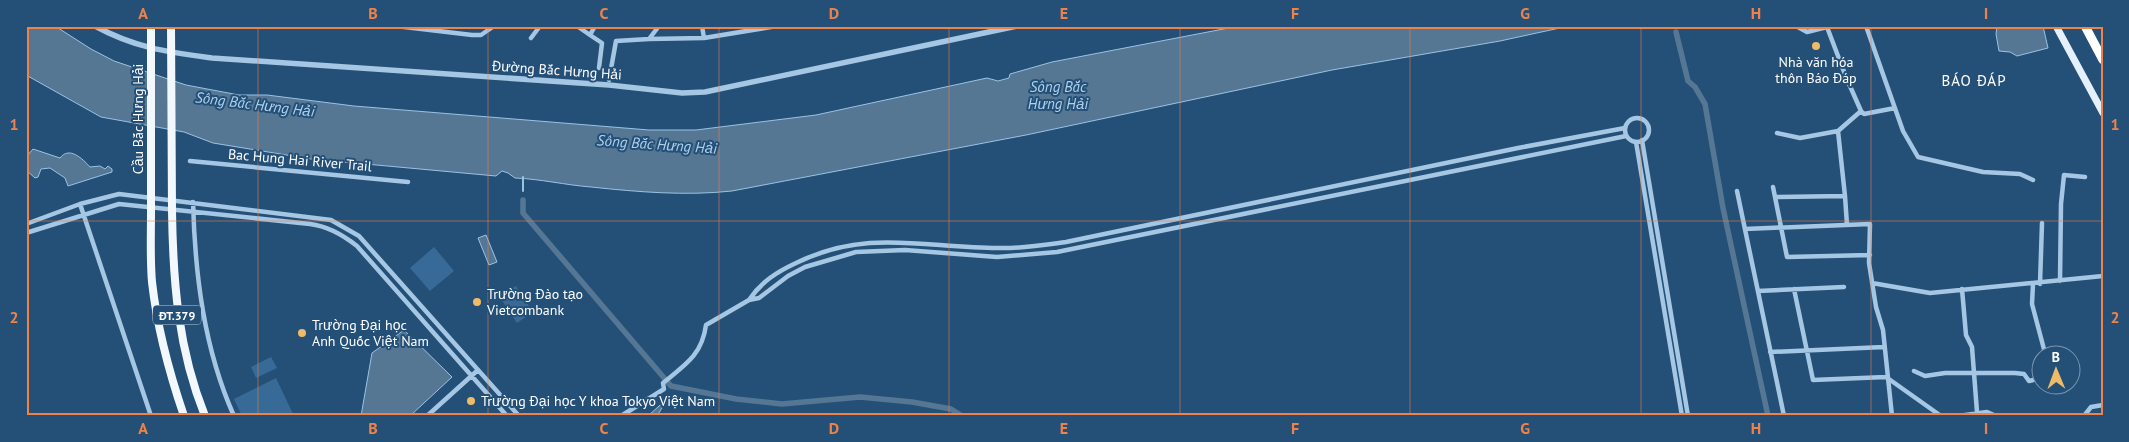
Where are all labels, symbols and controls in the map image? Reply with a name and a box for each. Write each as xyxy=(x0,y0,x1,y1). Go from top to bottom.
text: A xyxy=(138,3,148,23)
text: B xyxy=(368,3,378,23)
text: C xyxy=(600,3,609,23)
text: D xyxy=(829,3,839,23)
text: E xyxy=(1060,3,1068,23)
text: F xyxy=(1291,3,1299,23)
text: G xyxy=(1520,3,1530,23)
text: H xyxy=(1751,3,1761,23)
text: I xyxy=(1984,3,1988,23)
marker: Nhà văn hóa thôn Báo Đáp xyxy=(1810,40,1822,52)
place label: Nhà văn hóa thôn Báo Đáp xyxy=(1775,53,1857,87)
street label: Đường Bắc Hưng Hải xyxy=(490,56,623,84)
street label: Cầu Bắc Hưng Hải xyxy=(129,64,147,174)
district label: BÁO ĐÁP xyxy=(1941,71,2007,90)
water label: Sông Bắc Hưng Hải xyxy=(1028,77,1089,113)
water label: Sông Bắc Hưng Hải xyxy=(194,87,317,121)
text: 1 xyxy=(9,114,19,134)
text: 1 xyxy=(2110,114,2120,134)
water label: Sông Bắc Hưng Hải xyxy=(596,130,719,158)
street label: Bac Hung Hai River Trail xyxy=(227,145,373,175)
place label: Trường Đào tạo Vietcombank xyxy=(486,285,583,319)
marker: Trường Đào tạo Vietcombank xyxy=(471,296,483,308)
road number: ĐT.379 xyxy=(153,306,201,324)
text: 2 xyxy=(9,307,19,327)
text: 2 xyxy=(2110,307,2120,327)
place label: Trường Đại học Anh Quốc Việt Nam xyxy=(312,316,429,350)
marker: Trường Đại học Anh Quốc Việt Nam xyxy=(296,327,308,339)
north arrow xyxy=(2032,344,2082,394)
text: B xyxy=(2051,348,2060,366)
place label: Trường Đại học Y khoa Tokyo Việt Nam xyxy=(481,392,715,410)
marker: Trường Đại học Y khoa Tokyo Việt Nam xyxy=(465,395,477,407)
text: A xyxy=(138,418,148,438)
text: B xyxy=(368,418,378,438)
text: C xyxy=(600,418,609,438)
text: D xyxy=(829,418,839,438)
text: E xyxy=(1060,418,1068,438)
text: F xyxy=(1291,418,1299,438)
text: G xyxy=(1520,418,1530,438)
text: H xyxy=(1751,418,1761,438)
text: I xyxy=(1984,418,1988,438)

